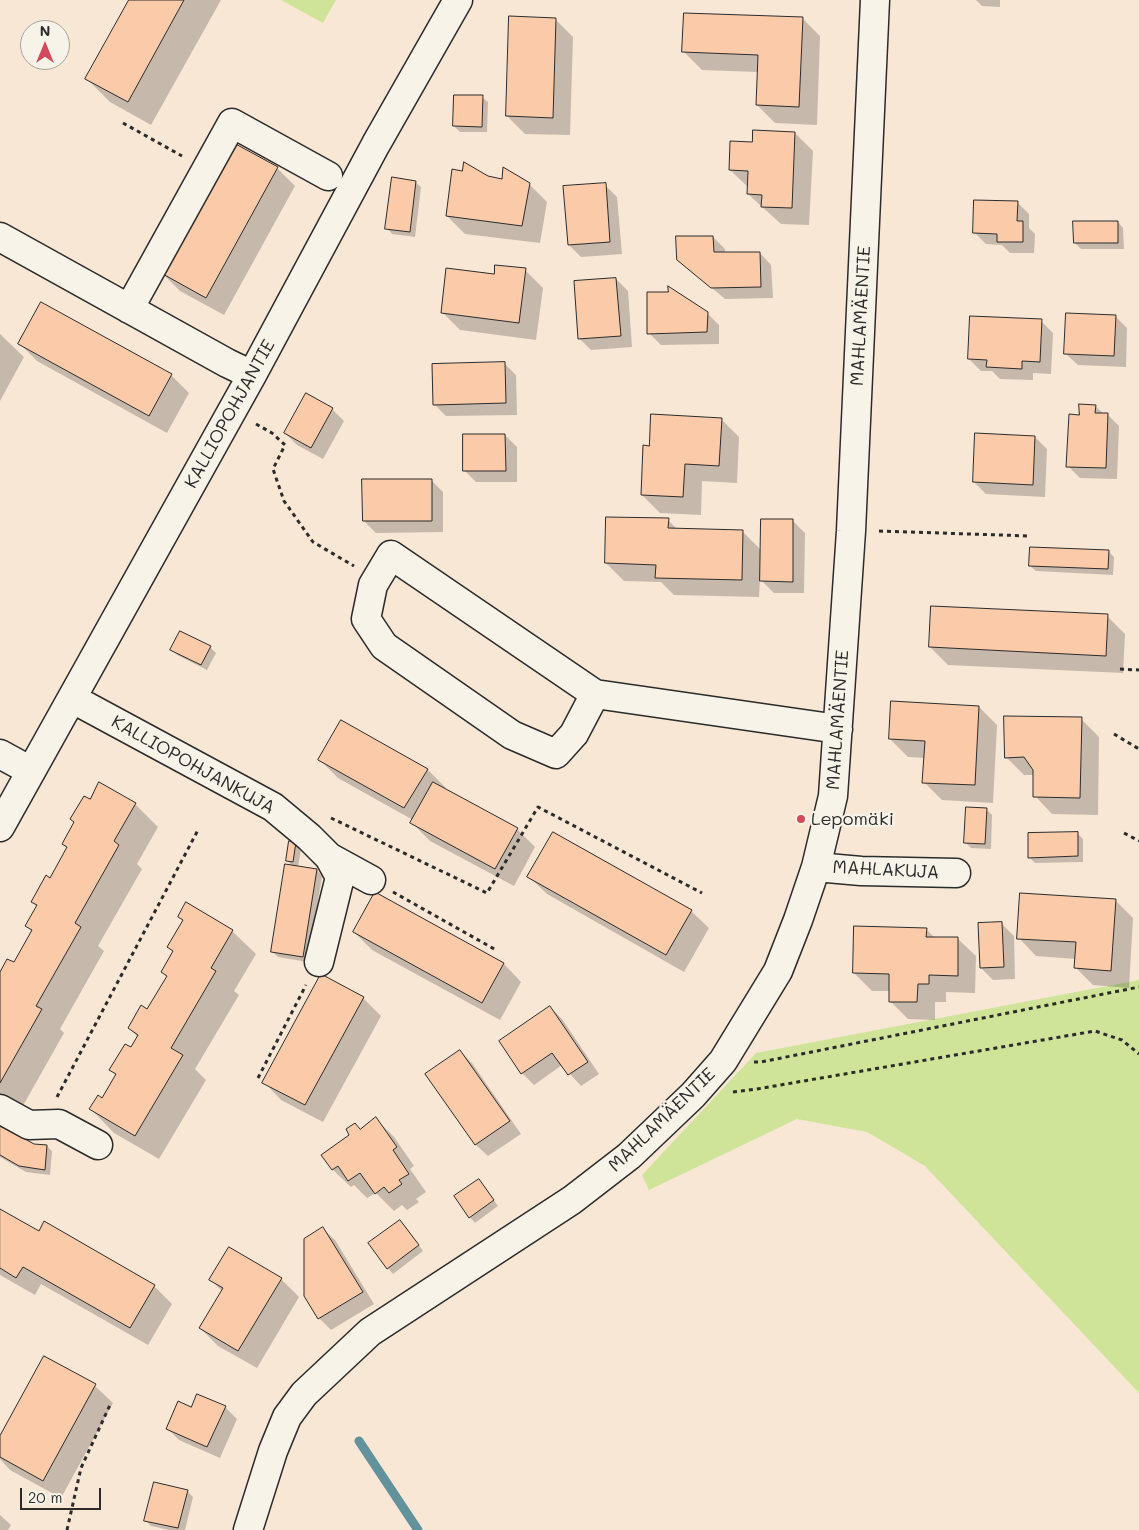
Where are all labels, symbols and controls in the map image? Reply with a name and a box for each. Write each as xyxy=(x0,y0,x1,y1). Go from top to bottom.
north arrow xyxy=(20,20,70,70)
text: N xyxy=(40,21,50,40)
street label: MAHLAMÄENTIE xyxy=(847,245,875,387)
street label: KALLIOPOHJANTIE xyxy=(180,336,280,492)
street label: MAHLAMÄENTIE xyxy=(822,649,854,791)
street label: KALLIOPOHJANKUJA xyxy=(108,711,278,819)
place label: Lepomäki xyxy=(811,808,894,830)
marker: Lepomäki xyxy=(795,813,807,825)
street label: MAHLAKUJA xyxy=(832,856,940,884)
street label: MAHLAMÄENTIE xyxy=(604,1064,720,1176)
scale bar xyxy=(22,1478,104,1510)
text: 20 m xyxy=(28,1487,62,1507)

